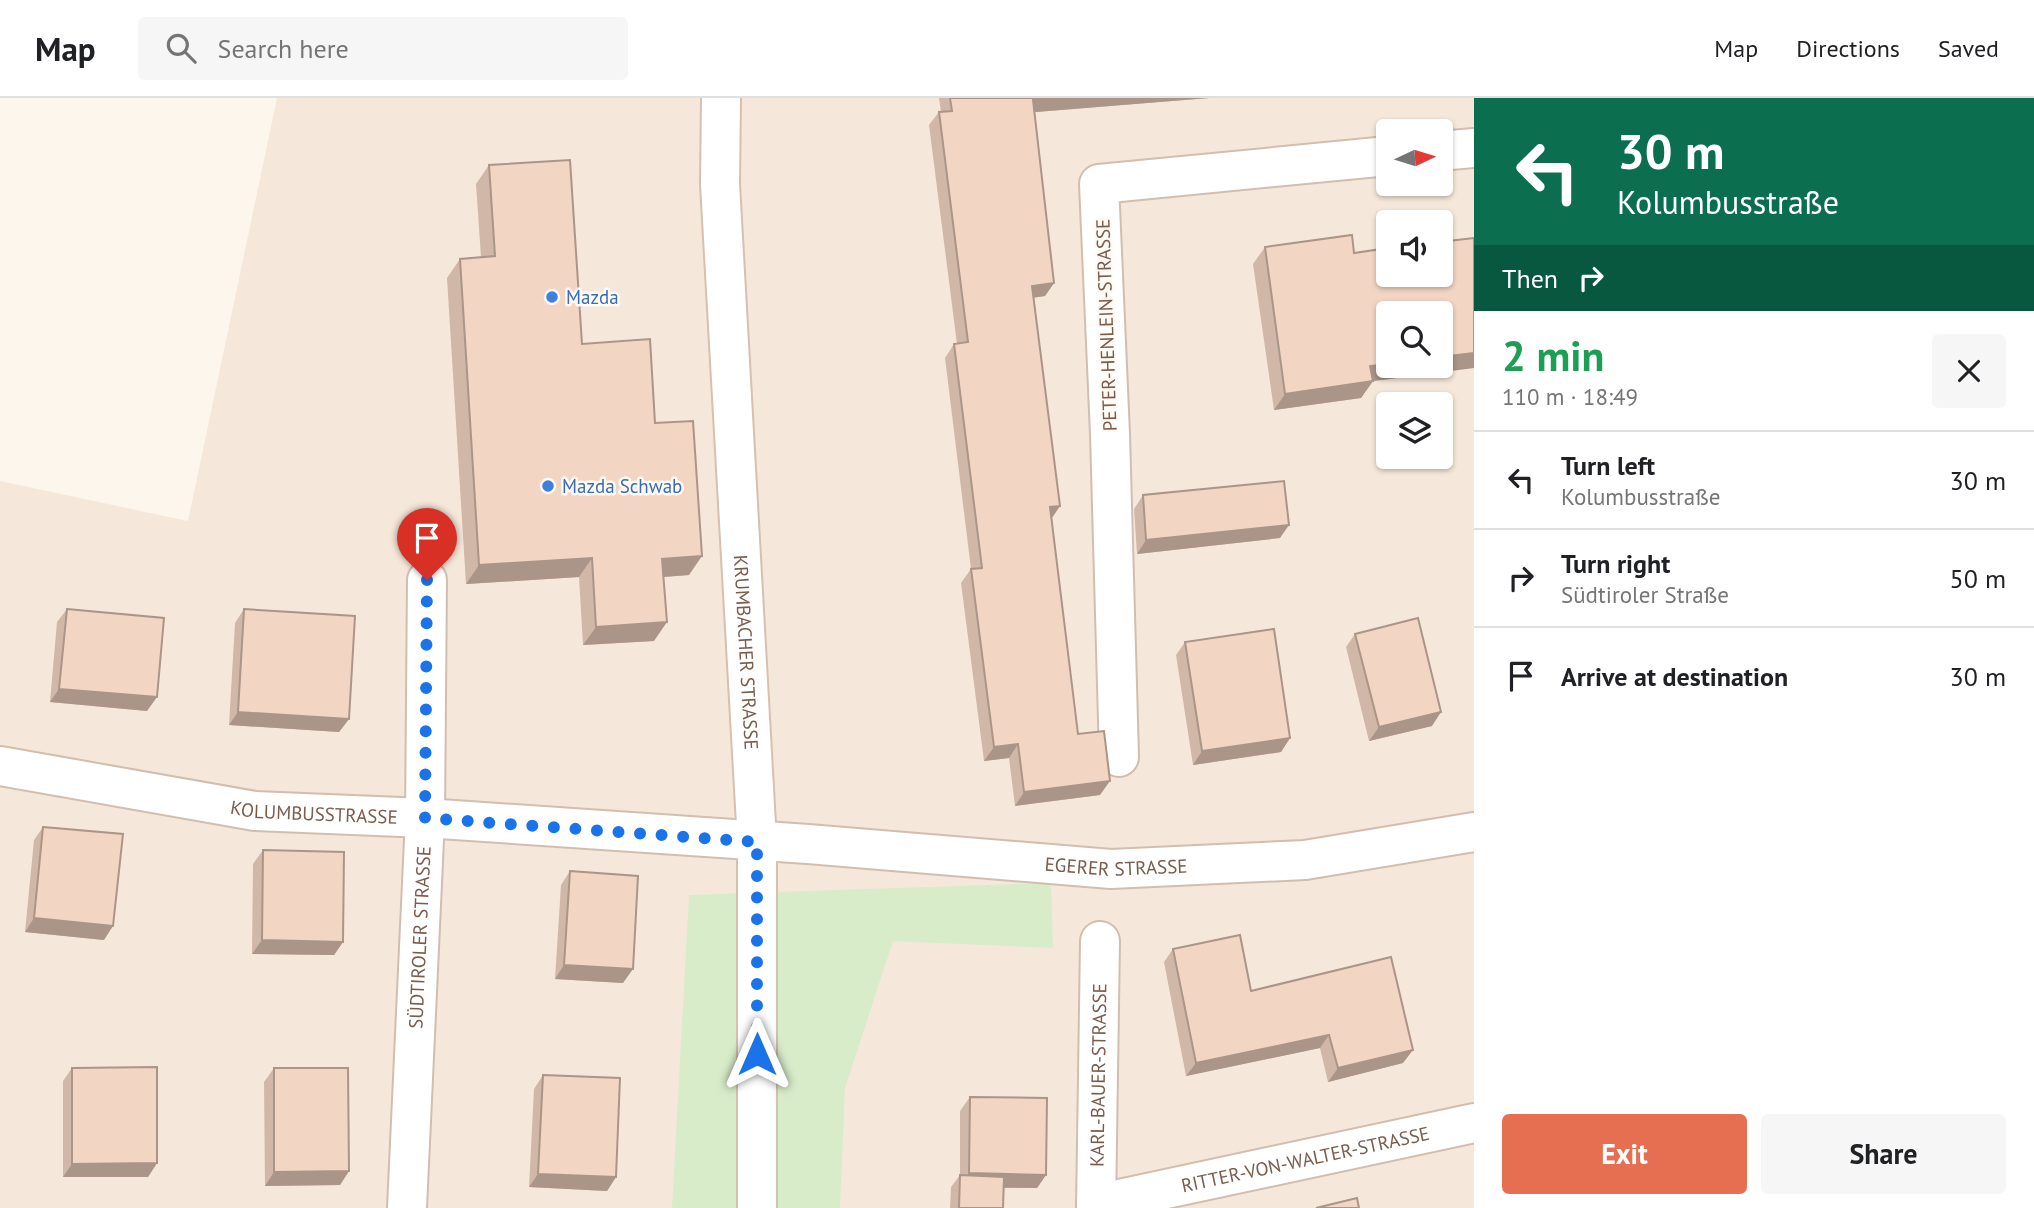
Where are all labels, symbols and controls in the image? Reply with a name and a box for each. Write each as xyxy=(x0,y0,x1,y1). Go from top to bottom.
search box xyxy=(138,17,628,80)
text: Map xyxy=(35,27,96,70)
icon: search xyxy=(162,29,200,67)
text: Search here xyxy=(218,32,349,65)
text: Map xyxy=(1714,33,1758,64)
text: Directions xyxy=(1796,33,1900,64)
text: Saved xyxy=(1938,33,1999,64)
north arrow xyxy=(1376,119,1452,196)
map controls xyxy=(1376,119,1453,469)
text: 30 m xyxy=(1617,119,1724,183)
icon: left xyxy=(1502,126,1593,217)
text: Kolumbusstraße xyxy=(1617,181,1839,223)
button: sound xyxy=(1376,210,1453,287)
street label: PETER-HENLEIN-STRASSE xyxy=(1090,218,1122,432)
icon: right xyxy=(1572,259,1610,297)
text: Then xyxy=(1502,262,1558,295)
place label: Mazda xyxy=(566,285,619,309)
marker: Mazda xyxy=(544,289,560,305)
button: search xyxy=(1376,301,1453,378)
text: 2 min xyxy=(1502,328,1604,383)
button: close xyxy=(1932,334,2006,408)
text: 110 m · 18:49 xyxy=(1502,382,1638,411)
button: layers xyxy=(1376,392,1453,469)
text: Turn left xyxy=(1561,449,1655,482)
icon: left xyxy=(1502,461,1540,499)
text: 30 m xyxy=(1950,464,2006,497)
place label: Mazda Schwab xyxy=(562,474,682,498)
marker: Mazda Schwab xyxy=(540,478,556,494)
text: Kolumbusstraße xyxy=(1561,482,1721,511)
pin xyxy=(397,508,457,580)
icon: arrive xyxy=(408,519,446,557)
text: Turn right xyxy=(1561,547,1670,580)
street label: KRUMBACHER STRASSE xyxy=(729,554,764,750)
icon: right xyxy=(1502,559,1540,597)
text: 50 m xyxy=(1950,562,2006,595)
text: Südtiroler Straße xyxy=(1561,580,1729,609)
icon: arrive xyxy=(1502,657,1540,695)
text: Arrive at destination xyxy=(1561,660,1788,693)
text: 30 m xyxy=(1950,660,2006,693)
street label: KOLUMBUSSTRASSE xyxy=(229,795,398,829)
street label: SÜDTIROLER STRASSE xyxy=(403,845,436,1029)
street label: EGERER STRASSE xyxy=(1044,852,1188,881)
street label: KARL-BAUER-STRASSE xyxy=(1085,983,1111,1167)
position arrow xyxy=(720,1017,794,1091)
button: Exit xyxy=(1502,1114,1747,1194)
button: Share xyxy=(1761,1114,2006,1194)
street label: RITTER-VON-WALTER-STRASSE xyxy=(1179,1121,1432,1197)

